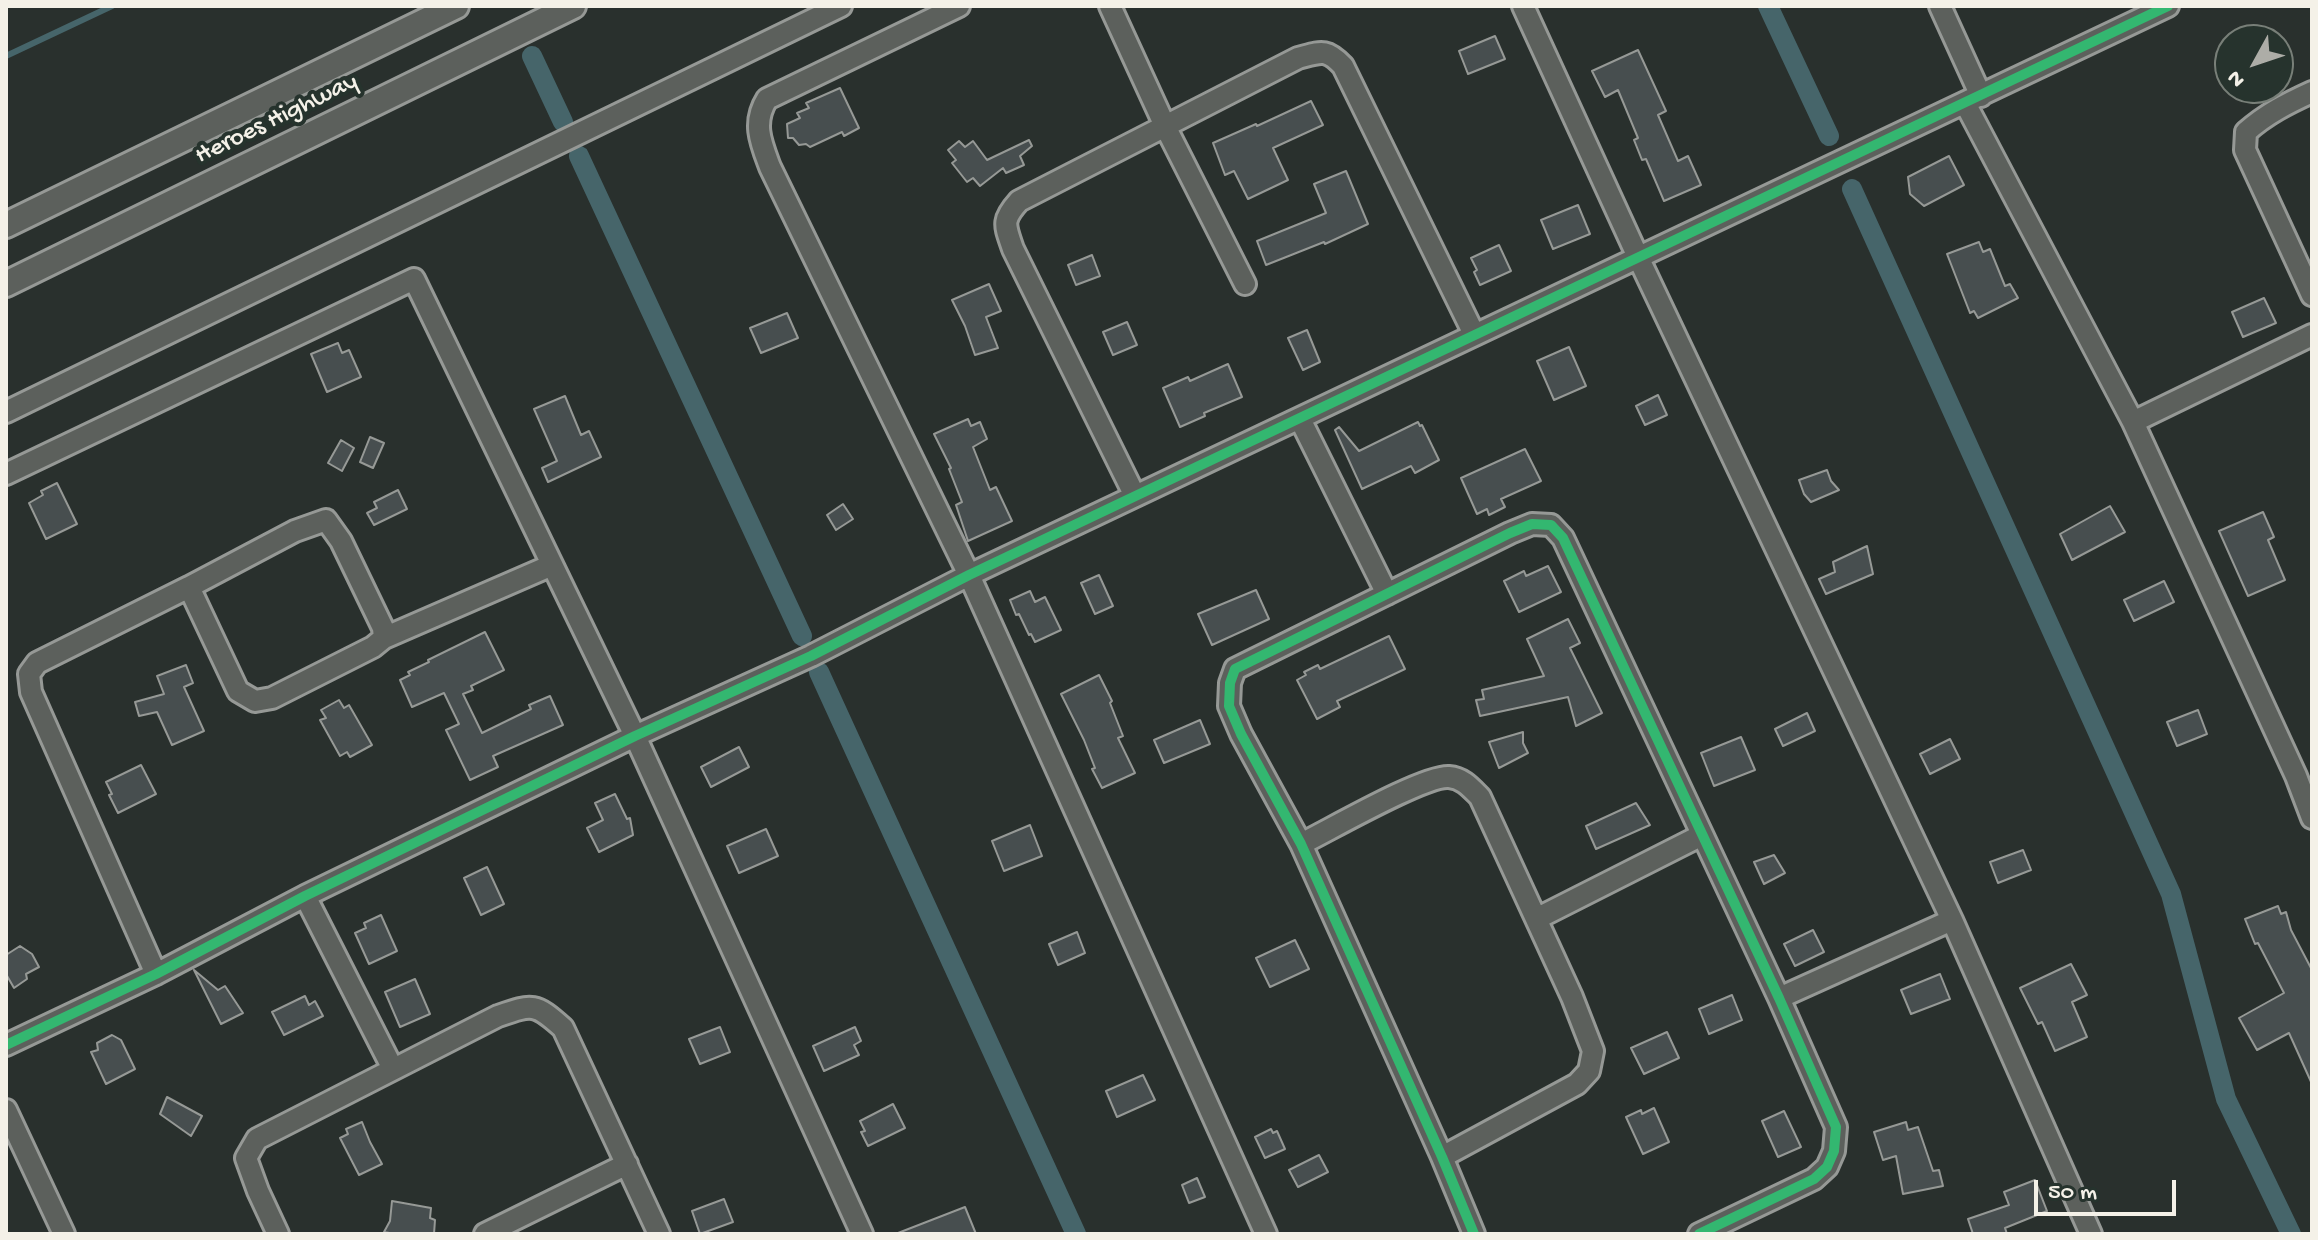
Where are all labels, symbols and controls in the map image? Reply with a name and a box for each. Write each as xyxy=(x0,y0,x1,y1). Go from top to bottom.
north arrow xyxy=(2214,24,2294,104)
text: N xyxy=(2223,64,2252,92)
street label: Heroes Highway xyxy=(191,67,363,173)
scale bar xyxy=(2038,1164,2180,1214)
text: 50 m xyxy=(2048,1179,2097,1208)

